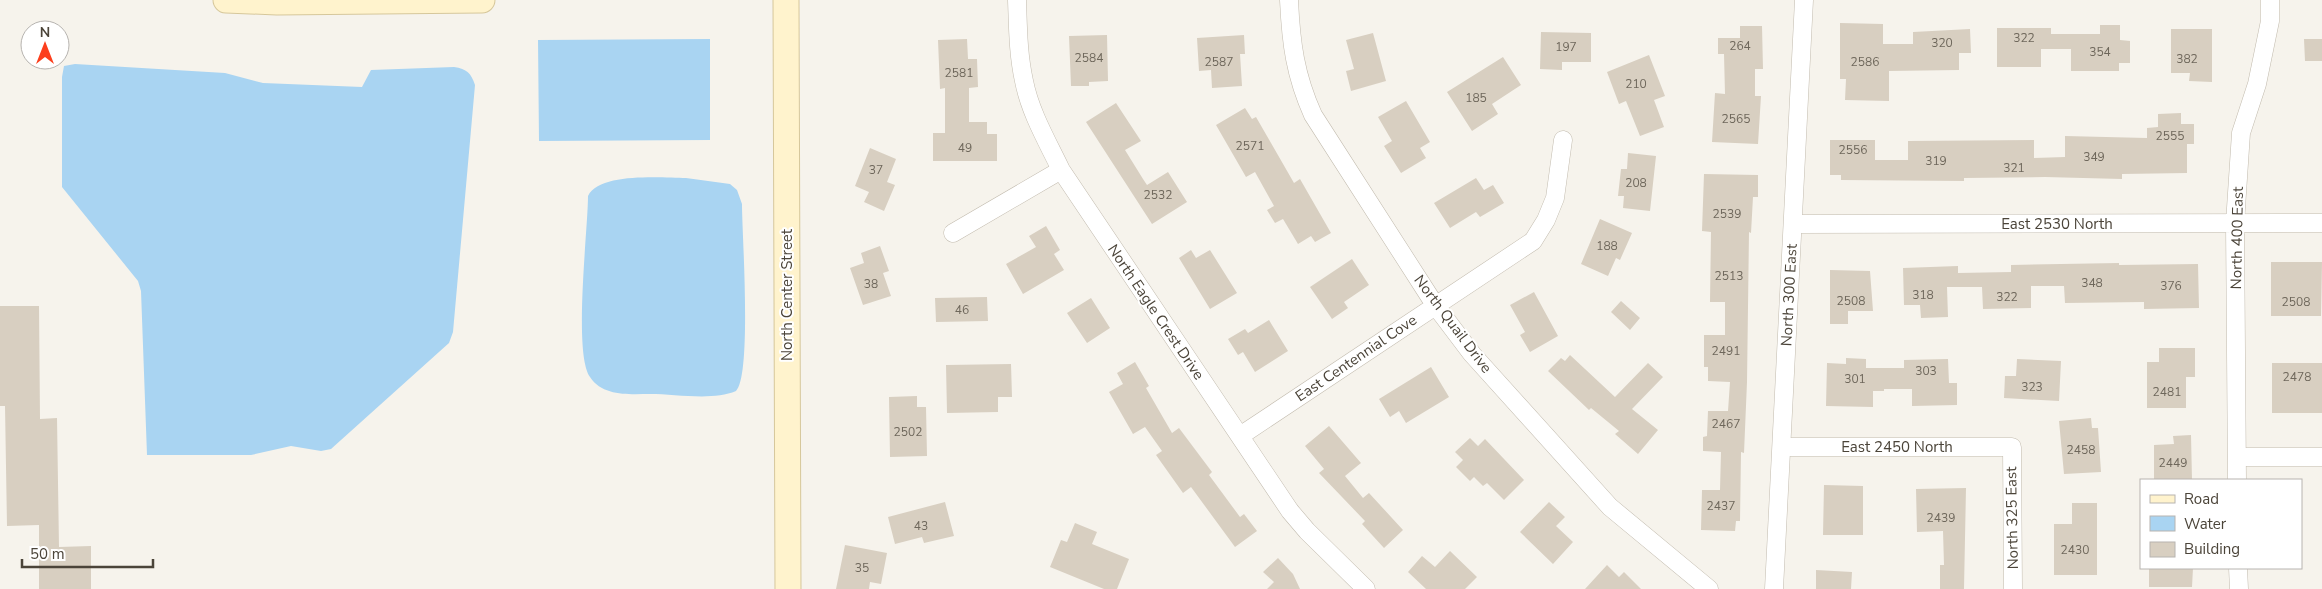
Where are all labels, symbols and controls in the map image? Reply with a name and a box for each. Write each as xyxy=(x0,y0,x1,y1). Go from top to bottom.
north arrow xyxy=(20,20,70,70)
text: N xyxy=(40,23,50,42)
house number: 322 xyxy=(2013,30,2035,46)
house number: 320 xyxy=(1931,35,1953,51)
house number: 264 xyxy=(1729,38,1751,54)
house number: 197 xyxy=(1555,39,1577,55)
house number: 354 xyxy=(2089,44,2111,60)
house number: 2584 xyxy=(1075,50,1103,66)
house number: 382 xyxy=(2176,51,2198,67)
house number: 2587 xyxy=(1205,54,1233,70)
house number: 2586 xyxy=(1851,54,1879,70)
house number: 2581 xyxy=(945,65,973,81)
house number: 210 xyxy=(1625,76,1647,92)
house number: 185 xyxy=(1465,90,1487,106)
house number: 2565 xyxy=(1722,111,1750,127)
house number: 2555 xyxy=(2156,128,2184,144)
house number: 2571 xyxy=(1236,138,1264,154)
house number: 49 xyxy=(958,140,972,156)
house number: 2556 xyxy=(1839,142,1867,158)
house number: 349 xyxy=(2083,149,2105,165)
house number: 319 xyxy=(1925,153,1947,169)
house number: 321 xyxy=(2003,160,2025,176)
house number: 37 xyxy=(869,162,883,178)
house number: 208 xyxy=(1625,175,1647,191)
street label: North 400 East xyxy=(2226,186,2248,290)
house number: 2532 xyxy=(1144,187,1172,203)
house number: 2539 xyxy=(1713,206,1741,222)
street label: East 2530 North xyxy=(2001,214,2113,234)
street label: North Center Street xyxy=(777,228,797,361)
house number: 188 xyxy=(1596,238,1618,254)
street label: North Eagle Crest Drive xyxy=(1103,240,1209,384)
street label: North 300 East xyxy=(1776,242,1802,347)
house number: 2513 xyxy=(1715,268,1743,284)
street label: North Quail Drive xyxy=(1409,271,1497,377)
house number: 348 xyxy=(2081,275,2103,291)
house number: 38 xyxy=(864,276,878,292)
house number: 376 xyxy=(2160,278,2182,294)
house number: 318 xyxy=(1912,287,1934,303)
house number: 322 xyxy=(1996,289,2018,305)
house number: 2508 xyxy=(1837,293,1865,309)
house number: 2508 xyxy=(2282,294,2310,310)
house number: 46 xyxy=(955,302,969,318)
street label: East Centennial Cove xyxy=(1291,310,1421,406)
house number: 2491 xyxy=(1712,343,1740,359)
house number: 303 xyxy=(1915,363,1937,379)
house number: 2478 xyxy=(2283,369,2311,385)
house number: 301 xyxy=(1844,371,1866,387)
house number: 323 xyxy=(2021,379,2043,395)
house number: 2481 xyxy=(2153,384,2181,400)
house number: 2467 xyxy=(1712,416,1740,432)
house number: 2502 xyxy=(894,424,922,440)
street label: East 2450 North xyxy=(1841,437,1953,457)
house number: 2458 xyxy=(2067,442,2095,458)
house number: 2449 xyxy=(2159,455,2187,471)
street label: North 325 East xyxy=(2001,466,2023,570)
legend xyxy=(2140,479,2302,569)
text: Road xyxy=(2184,489,2219,509)
house number: 2437 xyxy=(1707,498,1735,514)
house number: 2439 xyxy=(1927,510,1955,526)
text: Water xyxy=(2184,514,2227,534)
house number: 43 xyxy=(914,518,928,534)
scale bar xyxy=(22,536,154,568)
text: Building xyxy=(2184,539,2240,559)
house number: 2430 xyxy=(2061,542,2089,558)
text: 50 m xyxy=(30,544,65,564)
house number: 35 xyxy=(855,560,869,576)

